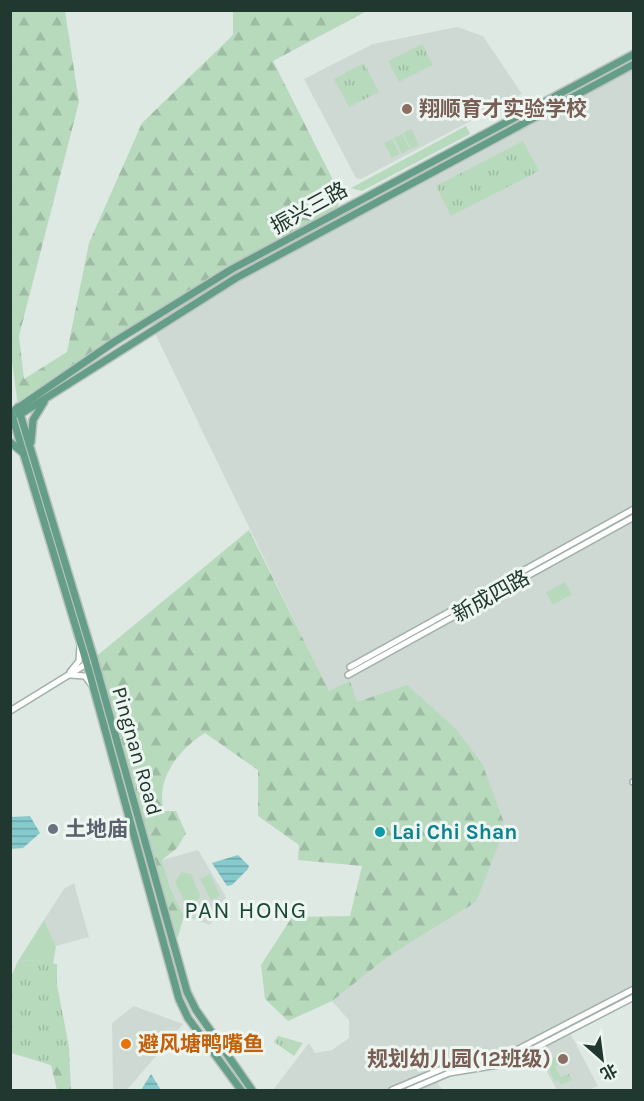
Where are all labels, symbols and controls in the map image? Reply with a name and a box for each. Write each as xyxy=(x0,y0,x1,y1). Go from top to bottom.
place label: 翔顺育才实验学校 xyxy=(419,97,587,121)
marker: 翔顺育才实验学校 xyxy=(400,102,414,116)
street label: 振兴三路 xyxy=(266,177,352,239)
street label: 新成四路 xyxy=(448,565,534,627)
street label: Pingnan Road xyxy=(107,684,167,818)
place label: 土地庙 xyxy=(65,817,128,841)
place label: Lai Chi Shan xyxy=(392,820,517,844)
marker: 土地庙 xyxy=(46,822,60,836)
marker: Lai Chi Shan xyxy=(373,825,387,839)
district label: PAN HONG xyxy=(184,896,308,924)
north arrow xyxy=(572,1029,632,1089)
place label: 避风塘鸭嘴鱼 xyxy=(138,1032,264,1056)
marker: 避风塘鸭嘴鱼 xyxy=(119,1037,133,1051)
place label: 规划幼儿园(12班级) xyxy=(367,1047,551,1071)
marker: 规划幼儿园(12班级) xyxy=(556,1052,570,1066)
text: 北 xyxy=(597,1060,620,1084)

